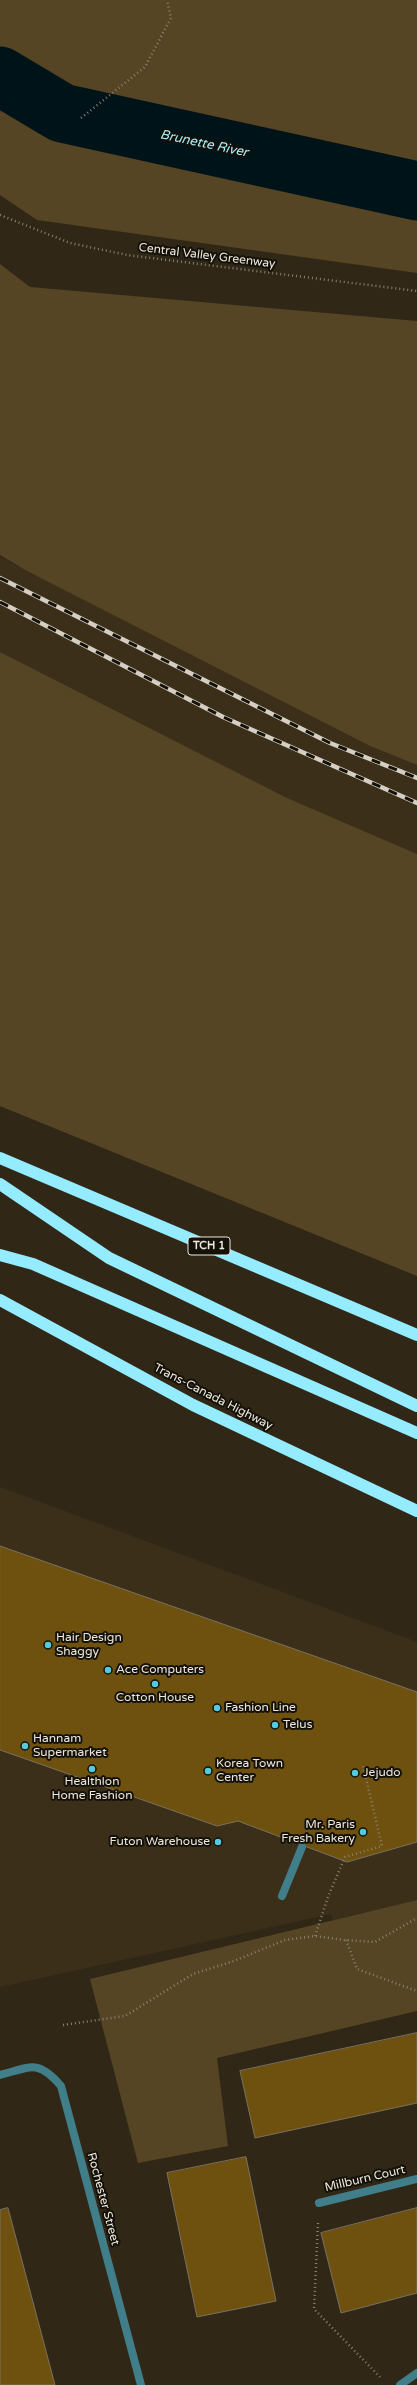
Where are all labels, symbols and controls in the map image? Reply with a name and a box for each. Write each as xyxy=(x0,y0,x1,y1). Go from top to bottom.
water label: Brunette River xyxy=(159,127,249,161)
street label: Central Valley Greenway xyxy=(138,240,276,272)
road number: TCH 1 xyxy=(188,1237,230,1255)
street label: Trans-Canada Highway xyxy=(151,1361,275,1433)
place label: Hair Design Shaggy xyxy=(56,1631,122,1659)
marker: Hair Design Shaggy xyxy=(43,1640,53,1650)
place label: Ace Computers xyxy=(116,1663,204,1677)
marker: Ace Computers xyxy=(103,1665,113,1675)
marker: Cotton House xyxy=(150,1679,160,1689)
place label: Cotton House xyxy=(116,1691,194,1705)
place label: Fashion Line xyxy=(225,1701,296,1715)
marker: Fashion Line xyxy=(212,1703,222,1713)
place label: Telus xyxy=(283,1718,312,1732)
marker: Telus xyxy=(270,1720,280,1730)
place label: Hannam Supermarket xyxy=(33,1732,107,1760)
marker: Hannam Supermarket xyxy=(20,1741,30,1751)
place label: Korea Town Center xyxy=(216,1757,283,1785)
marker: Healthlon Home Fashion xyxy=(87,1764,97,1774)
marker: Korea Town Center xyxy=(203,1766,213,1776)
place label: Jejudo xyxy=(363,1766,401,1780)
marker: Jejudo xyxy=(350,1768,360,1778)
place label: Healthlon Home Fashion xyxy=(52,1775,132,1803)
place label: Mr. Paris Fresh Bakery xyxy=(281,1818,355,1846)
marker: Mr. Paris Fresh Bakery xyxy=(358,1827,368,1837)
place label: Futon Warehouse xyxy=(110,1835,210,1849)
marker: Futon Warehouse xyxy=(213,1837,223,1847)
street label: Rochester Street xyxy=(84,2151,122,2247)
street label: Millburn Court xyxy=(323,2163,407,2195)

